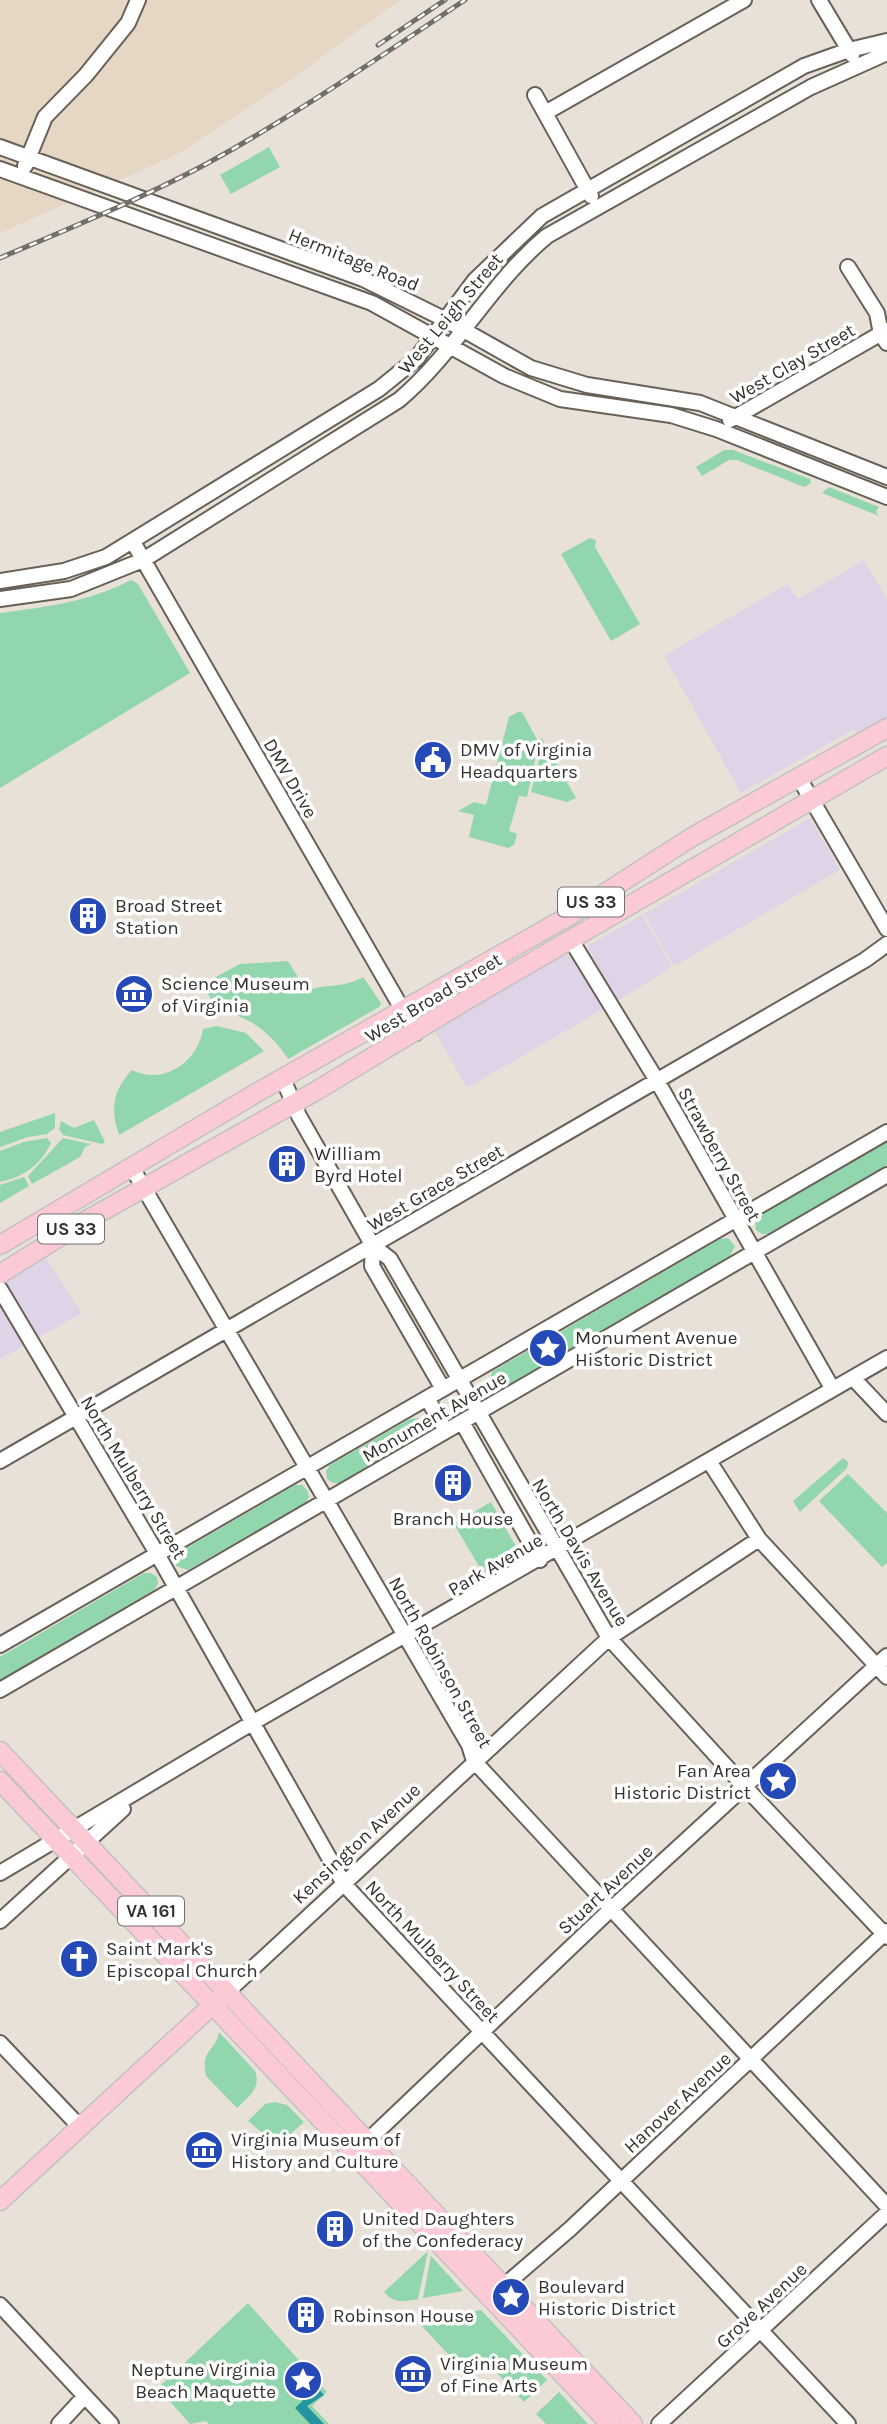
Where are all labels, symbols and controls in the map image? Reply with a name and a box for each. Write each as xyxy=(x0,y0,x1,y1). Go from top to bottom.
street label: Hermitage Road xyxy=(285,224,422,296)
street label: West Leigh Street xyxy=(394,249,508,379)
street label: West Clay Street xyxy=(726,319,859,409)
street label: DMV Drive xyxy=(259,735,322,822)
public building icon: DMV of Virginia Headquarters xyxy=(412,739,454,781)
place label: DMV of Virginia Headquarters xyxy=(460,739,592,783)
road number: US 33 xyxy=(558,888,624,917)
building icon: Broad Street Station xyxy=(67,895,109,937)
place label: Broad Street Station xyxy=(115,895,222,939)
street label: West Broad Street xyxy=(361,948,506,1047)
museum icon: Science Museum of Virginia xyxy=(113,973,155,1015)
place label: Science Museum of Virginia xyxy=(161,973,310,1017)
street label: Strawberry Street xyxy=(673,1084,765,1225)
street label: West Grace Street xyxy=(363,1140,508,1236)
building icon: William Byrd Hotel xyxy=(266,1143,308,1185)
place label: William Byrd Hotel xyxy=(314,1143,403,1187)
road number: US 33 xyxy=(38,1214,104,1244)
place icon: Monument Avenue Historic District xyxy=(527,1327,569,1369)
place label: Monument Avenue Historic District xyxy=(575,1327,738,1371)
street label: Monument Avenue xyxy=(359,1367,510,1467)
street label: North Mulberry Street xyxy=(76,1392,191,1563)
building icon: Branch House xyxy=(432,1462,474,1504)
street label: North Davis Avenue xyxy=(527,1475,633,1630)
place label: Branch House xyxy=(393,1508,513,1530)
street label: Park Avenue xyxy=(444,1529,547,1601)
street label: North Robinson Street xyxy=(384,1573,496,1752)
place label: Fan Area Historic District xyxy=(613,1760,751,1804)
place icon: Fan Area Historic District xyxy=(757,1760,799,1802)
street label: Kensington Avenue xyxy=(288,1779,425,1909)
street label: Stuart Avenue xyxy=(554,1840,658,1939)
street label: North Mulberry Street xyxy=(361,1876,504,2027)
road number: VA 161 xyxy=(118,1896,184,1926)
church icon: Saint Mark's Episcopal Church xyxy=(58,1938,100,1980)
place label: Saint Mark's Episcopal Church xyxy=(106,1938,258,1982)
street label: Hanover Avenue xyxy=(620,2048,736,2158)
museum icon: Virginia Museum of History and Culture xyxy=(183,2129,225,2171)
place label: Virginia Museum of History and Culture xyxy=(231,2129,401,2173)
building icon: United Daughters of the Confederacy xyxy=(314,2208,356,2250)
place label: United Daughters of the Confederacy xyxy=(362,2208,523,2252)
street label: Grove Avenue xyxy=(712,2258,812,2353)
place icon: Boulevard Historic District xyxy=(490,2276,532,2318)
place label: Boulevard Historic District xyxy=(538,2276,676,2320)
building icon: Robinson House xyxy=(285,2294,327,2336)
place label: Robinson House xyxy=(333,2305,474,2327)
museum icon: Virginia Museum of Fine Arts xyxy=(392,2353,434,2395)
place label: Virginia Museum of Fine Arts xyxy=(440,2353,588,2397)
place label: Neptune Virginia Beach Maquette xyxy=(131,2359,276,2403)
place icon: Neptune Virginia Beach Maquette xyxy=(282,2359,324,2401)

